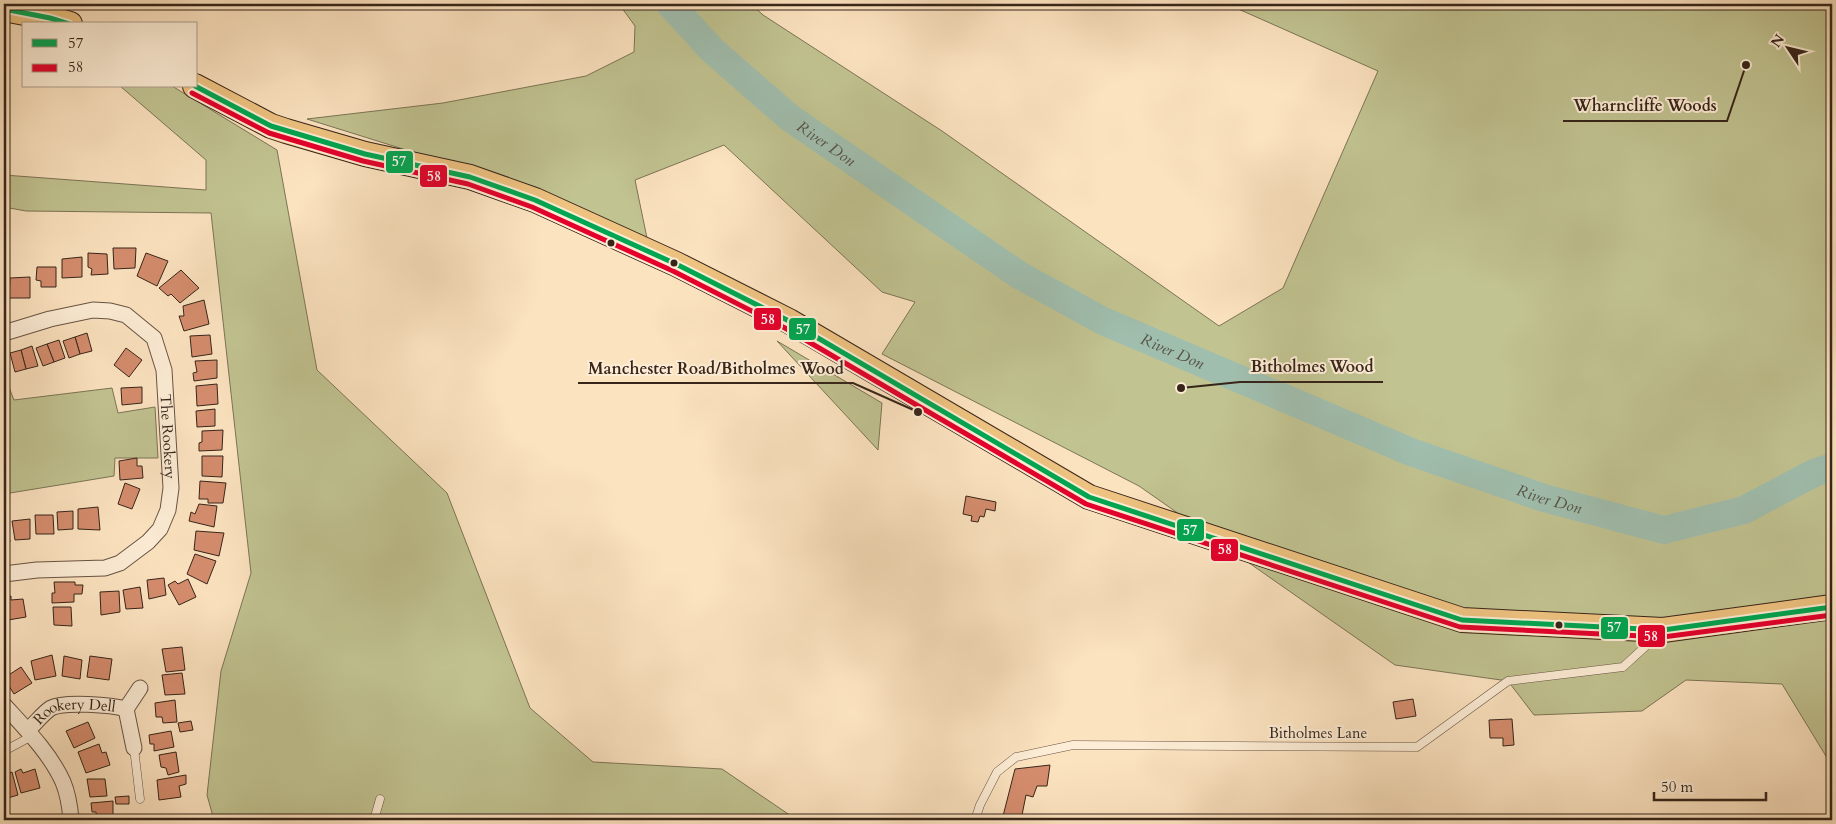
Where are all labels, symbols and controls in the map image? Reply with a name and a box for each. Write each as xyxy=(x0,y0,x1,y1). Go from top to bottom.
legend xyxy=(22,22,198,88)
north arrow xyxy=(1764,22,1814,72)
text: N xyxy=(1766,30,1789,51)
text: 57 xyxy=(68,33,84,53)
text: 58 xyxy=(68,57,83,77)
callout: Wharncliffe Woods xyxy=(1563,90,1727,121)
text: Wharncliffe Woods xyxy=(1572,95,1717,117)
water label: River Don xyxy=(792,116,860,172)
line badge: 57 xyxy=(385,150,414,174)
text: 57 xyxy=(392,152,406,171)
line badge: 58 xyxy=(419,164,448,188)
text: 58 xyxy=(427,167,441,186)
unlabelled marker xyxy=(606,238,616,248)
unlabelled marker xyxy=(669,258,679,268)
line badge: 58 xyxy=(753,307,782,331)
text: 58 xyxy=(761,310,775,329)
line badge: 57 xyxy=(788,317,817,341)
text: 57 xyxy=(796,320,810,339)
water label: River Don xyxy=(1137,328,1208,375)
callout: Bitholmes Wood xyxy=(1240,351,1383,382)
callout: Manchester Road/Bitholmes Wood xyxy=(578,352,853,383)
text: Bitholmes Wood xyxy=(1250,356,1374,378)
text: Manchester Road/Bitholmes Wood xyxy=(588,358,844,380)
street label: The Rookery xyxy=(155,394,180,480)
water label: River Don xyxy=(1514,479,1584,520)
line badge: 57 xyxy=(1176,518,1205,542)
text: 57 xyxy=(1183,521,1197,540)
line badge: 58 xyxy=(1210,538,1239,562)
text: 58 xyxy=(1218,540,1232,559)
line badge: 57 xyxy=(1600,616,1629,640)
text: 57 xyxy=(1607,618,1621,637)
unlabelled marker xyxy=(1554,620,1564,630)
line badge: 58 xyxy=(1637,624,1666,648)
text: 58 xyxy=(1644,627,1658,646)
street label: Rookery Dell xyxy=(29,694,117,729)
street label: Bitholmes Lane xyxy=(1269,723,1368,743)
scale bar xyxy=(1654,769,1766,801)
text: 50 m xyxy=(1661,777,1693,797)

